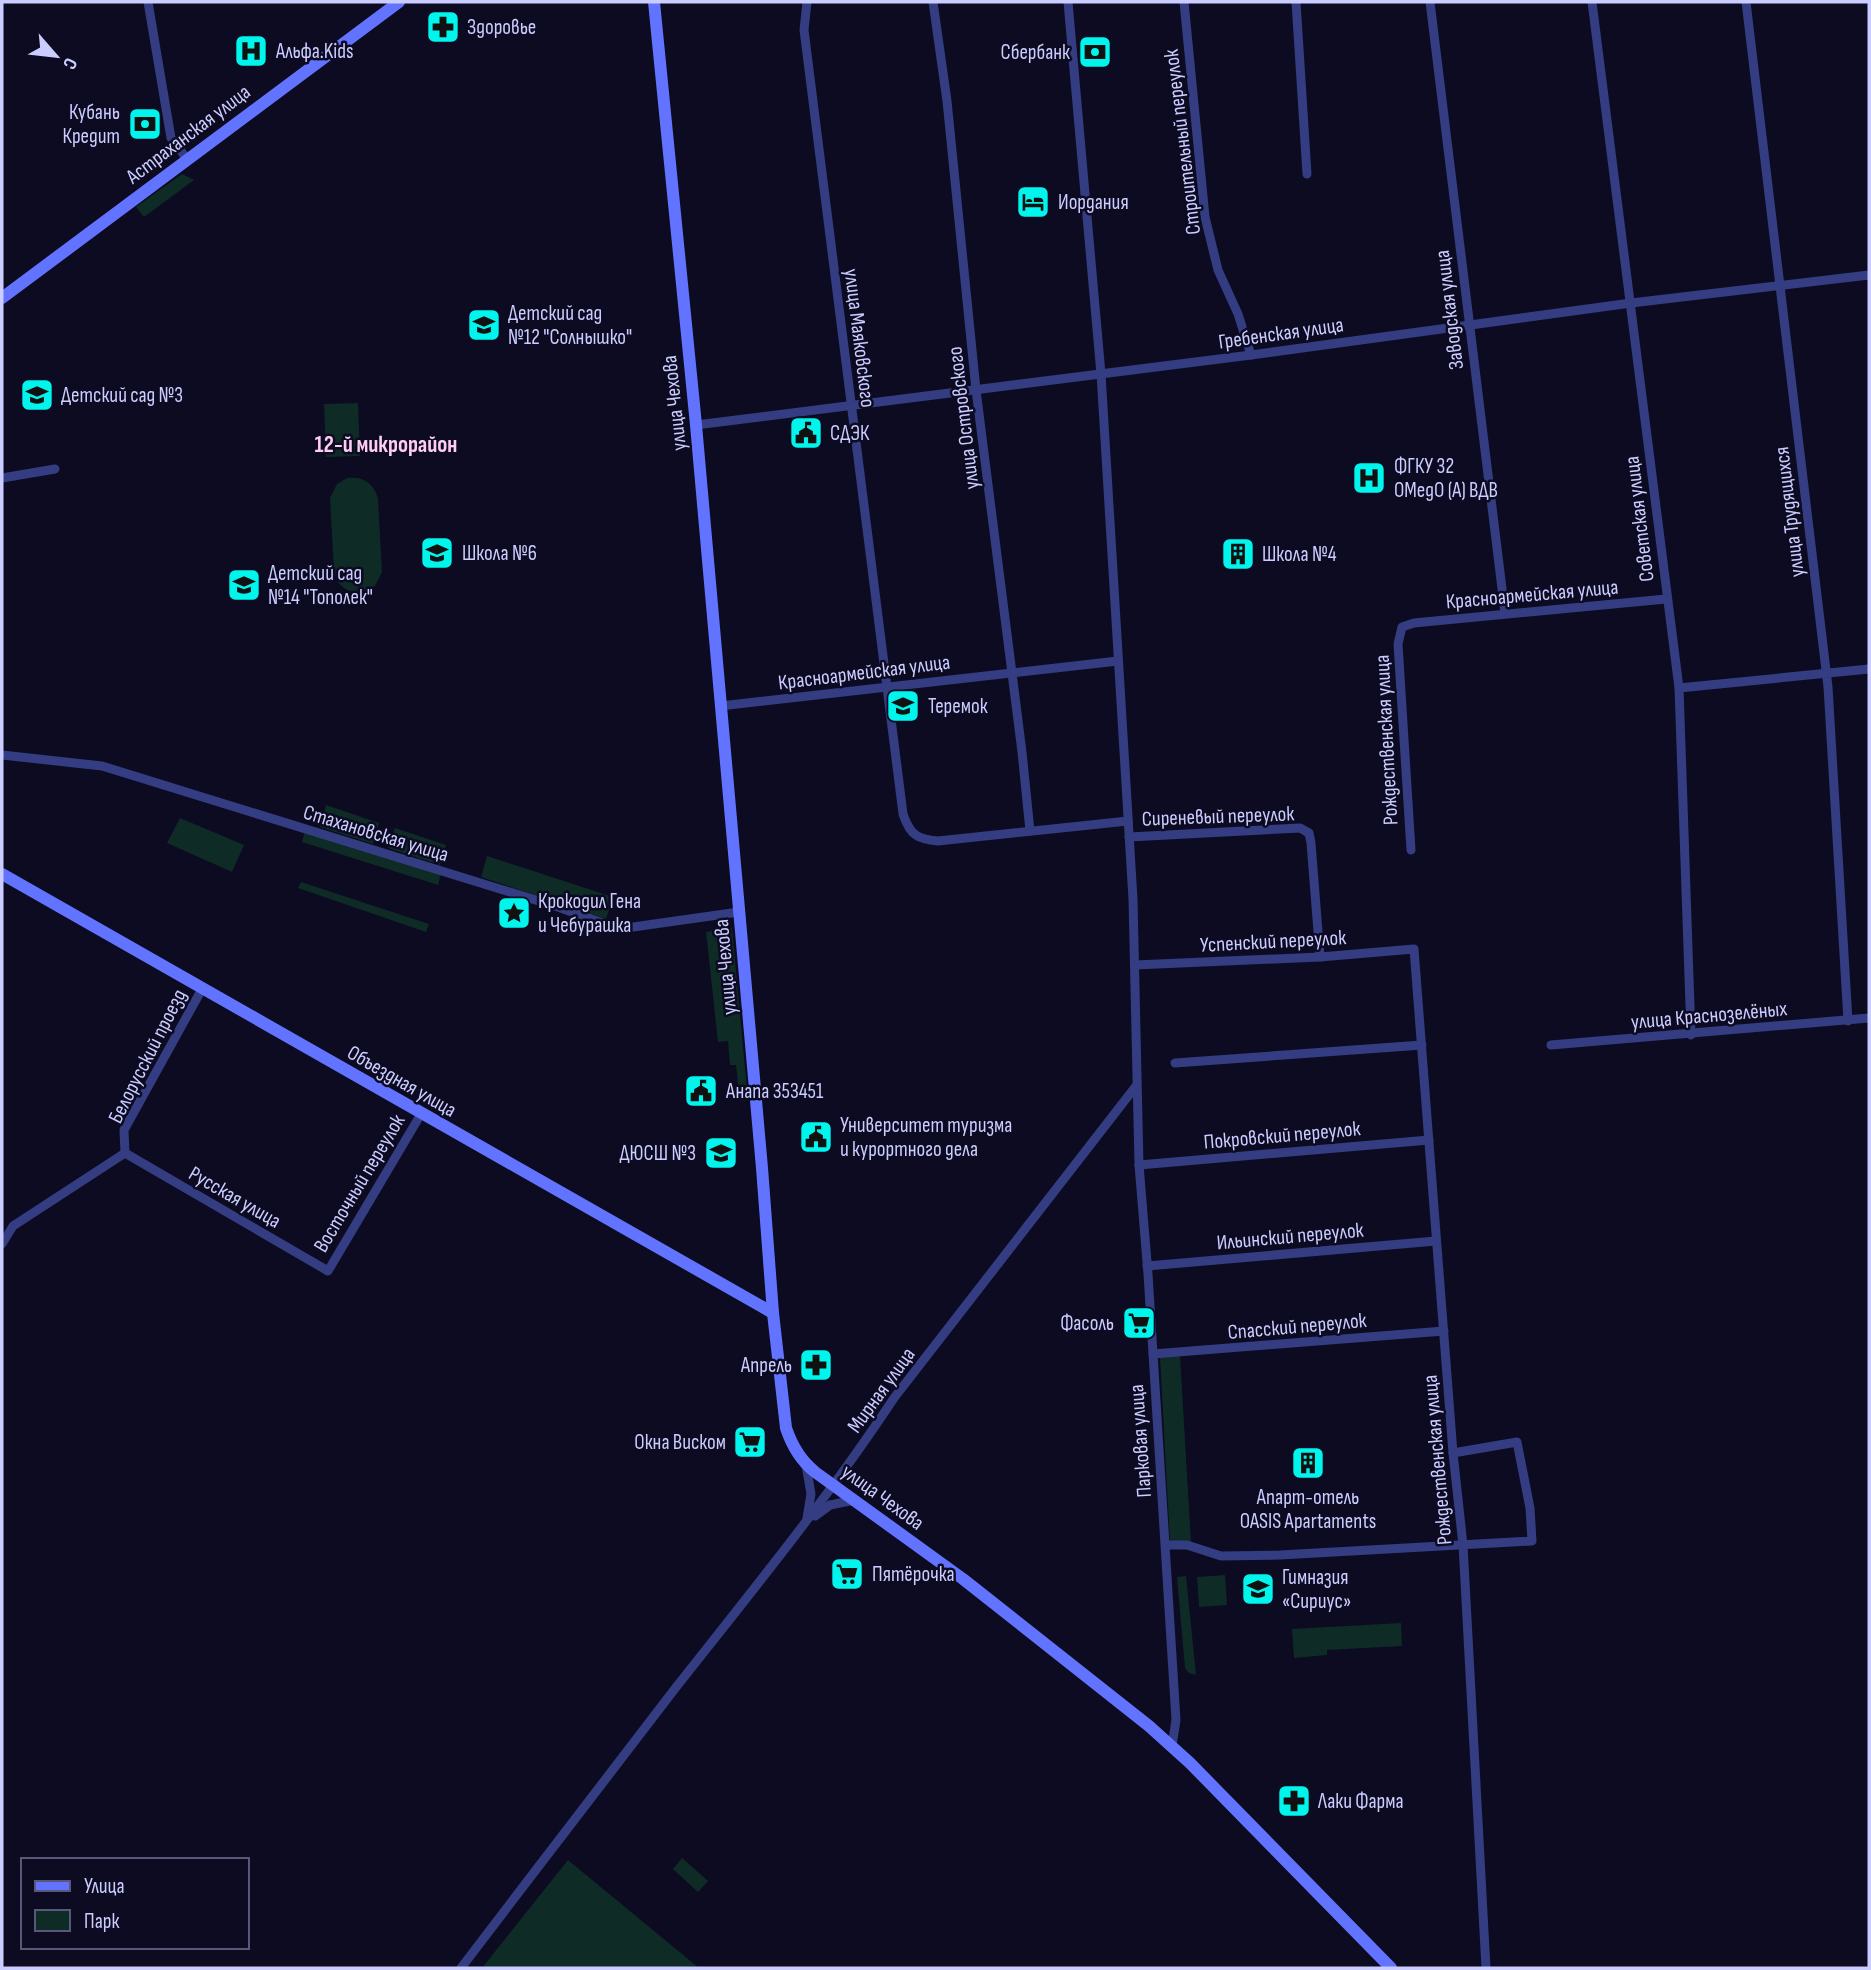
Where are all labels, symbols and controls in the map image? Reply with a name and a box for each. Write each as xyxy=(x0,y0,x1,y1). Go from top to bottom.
pharmacy icon: Здоровье xyxy=(424,8,462,46)
place label: Здоровье xyxy=(467,15,536,40)
north arrow xyxy=(21,21,91,91)
hospital icon: Альфа.Kids xyxy=(232,32,270,70)
bank icon: Сбербанк xyxy=(1076,33,1114,71)
place label: Альфа.Kids xyxy=(275,39,354,64)
place label: Сбербанк xyxy=(1001,40,1070,65)
street label: Строительный переулок xyxy=(1159,48,1206,236)
text: С xyxy=(57,54,82,73)
street label: Астраханская улица xyxy=(120,80,255,190)
place label: Кубань Кредит xyxy=(63,100,120,149)
bank icon: Кубань Кредит xyxy=(126,105,164,143)
hotel icon: Иордания xyxy=(1014,183,1052,221)
place label: Иордания xyxy=(1058,190,1129,215)
street label: Заводская улица xyxy=(1430,249,1469,371)
street label: улица Маяковского xyxy=(839,267,880,409)
place label: Детский сад №12 "Солнышко" xyxy=(508,301,632,350)
school or university icon: Детский сад №12 "Солнышко" xyxy=(465,306,503,344)
street label: Гребенская улица xyxy=(1217,312,1345,355)
street label: улица Островского xyxy=(942,345,985,491)
street label: улица Чехова xyxy=(657,354,692,452)
school or university icon: Детский сад №3 xyxy=(18,376,56,414)
place label: Детский сад №3 xyxy=(61,383,183,408)
public building icon: СДЭК xyxy=(787,414,825,452)
place label: СДЭК xyxy=(830,421,870,446)
district label: 12-й микрорайон xyxy=(315,431,457,459)
street label: улица Трудящихся xyxy=(1769,445,1810,579)
place label: ФГКУ 32 ОМедО (А) ВДВ xyxy=(1394,454,1498,503)
street label: Советская улица xyxy=(1619,455,1660,583)
hospital icon: ФГКУ 32 ОМедО (А) ВДВ xyxy=(1350,459,1388,497)
school or university icon: Школа №6 xyxy=(418,534,456,572)
building icon: Школа №4 xyxy=(1219,535,1257,573)
place label: Школа №6 xyxy=(462,541,537,566)
place label: Школа №4 xyxy=(1262,542,1337,567)
place label: Детский сад №14 "Тополек" xyxy=(268,561,373,610)
school or university icon: Детский сад №14 "Тополек" xyxy=(225,566,263,604)
street label: Красноармейская улица xyxy=(1445,575,1619,614)
street label: Красноармейская улица xyxy=(777,650,951,695)
street label: Рождественская улица xyxy=(1370,654,1403,826)
school or university icon: Теремок xyxy=(884,687,922,725)
place label: Теремок xyxy=(928,694,988,719)
street label: Стахановская улица xyxy=(300,800,451,867)
street label: Сиреневый переулок xyxy=(1141,801,1295,832)
place label: Крокодил Гена и Чебурашка xyxy=(538,889,641,938)
place icon: Крокодил Гена и Чебурашка xyxy=(495,894,533,932)
street label: улица Чехова xyxy=(709,918,742,1016)
street label: Успенский переулок xyxy=(1199,925,1347,958)
street label: Белорусский проезд xyxy=(103,985,192,1127)
street label: улица Краснозелёных xyxy=(1630,996,1788,1035)
street label: Объездная улица xyxy=(343,1040,461,1123)
public building icon: Анапа 353451 xyxy=(682,1072,720,1110)
place label: Анапа 353451 xyxy=(725,1079,824,1104)
street label: Восточный переулок xyxy=(308,1110,410,1257)
place label: Университет туризма и курортного дела xyxy=(840,1113,1012,1162)
street label: Покровский переулок xyxy=(1203,1116,1362,1155)
public building icon: Университет туризма и курортного дела xyxy=(797,1118,835,1156)
school or university icon: ДЮСШ №3 xyxy=(702,1134,740,1172)
place label: ДЮСШ №3 xyxy=(620,1141,696,1166)
street label: Русская улица xyxy=(184,1161,285,1234)
street label: Ильинский переулок xyxy=(1216,1218,1365,1255)
supermarket icon: Фасоль xyxy=(1120,1304,1158,1342)
street label: Спасский переулок xyxy=(1227,1308,1368,1345)
place label: Фасоль xyxy=(1060,1311,1114,1336)
street label: Мирная улица xyxy=(842,1343,921,1438)
pharmacy icon: Апрель xyxy=(797,1346,835,1384)
place label: Апрель xyxy=(740,1353,792,1378)
street label: Рождественская улица xyxy=(1418,1374,1457,1546)
street label: Парковая улица xyxy=(1124,1384,1157,1498)
supermarket icon: Окна Виском xyxy=(731,1423,769,1461)
place label: Окна Виском xyxy=(634,1430,726,1455)
building icon: Апарт-отель OASIS Apartaments xyxy=(1289,1444,1327,1482)
street label: улица Чехова xyxy=(837,1459,929,1536)
place label: Апарт-отель OASIS Apartaments xyxy=(1240,1485,1376,1534)
supermarket icon: Пятёрочка xyxy=(828,1555,866,1593)
place label: Пятёрочка xyxy=(872,1562,955,1587)
place label: Гимназия «Сириус» xyxy=(1282,1565,1351,1614)
school or university icon: Гимназия «Сириус» xyxy=(1239,1570,1277,1608)
pharmacy icon: Лаки Фарма xyxy=(1275,1782,1313,1820)
place label: Лаки Фарма xyxy=(1317,1789,1404,1814)
legend xyxy=(21,1858,248,1949)
text: Улица xyxy=(84,1874,125,1899)
text: Парк xyxy=(84,1909,119,1934)

